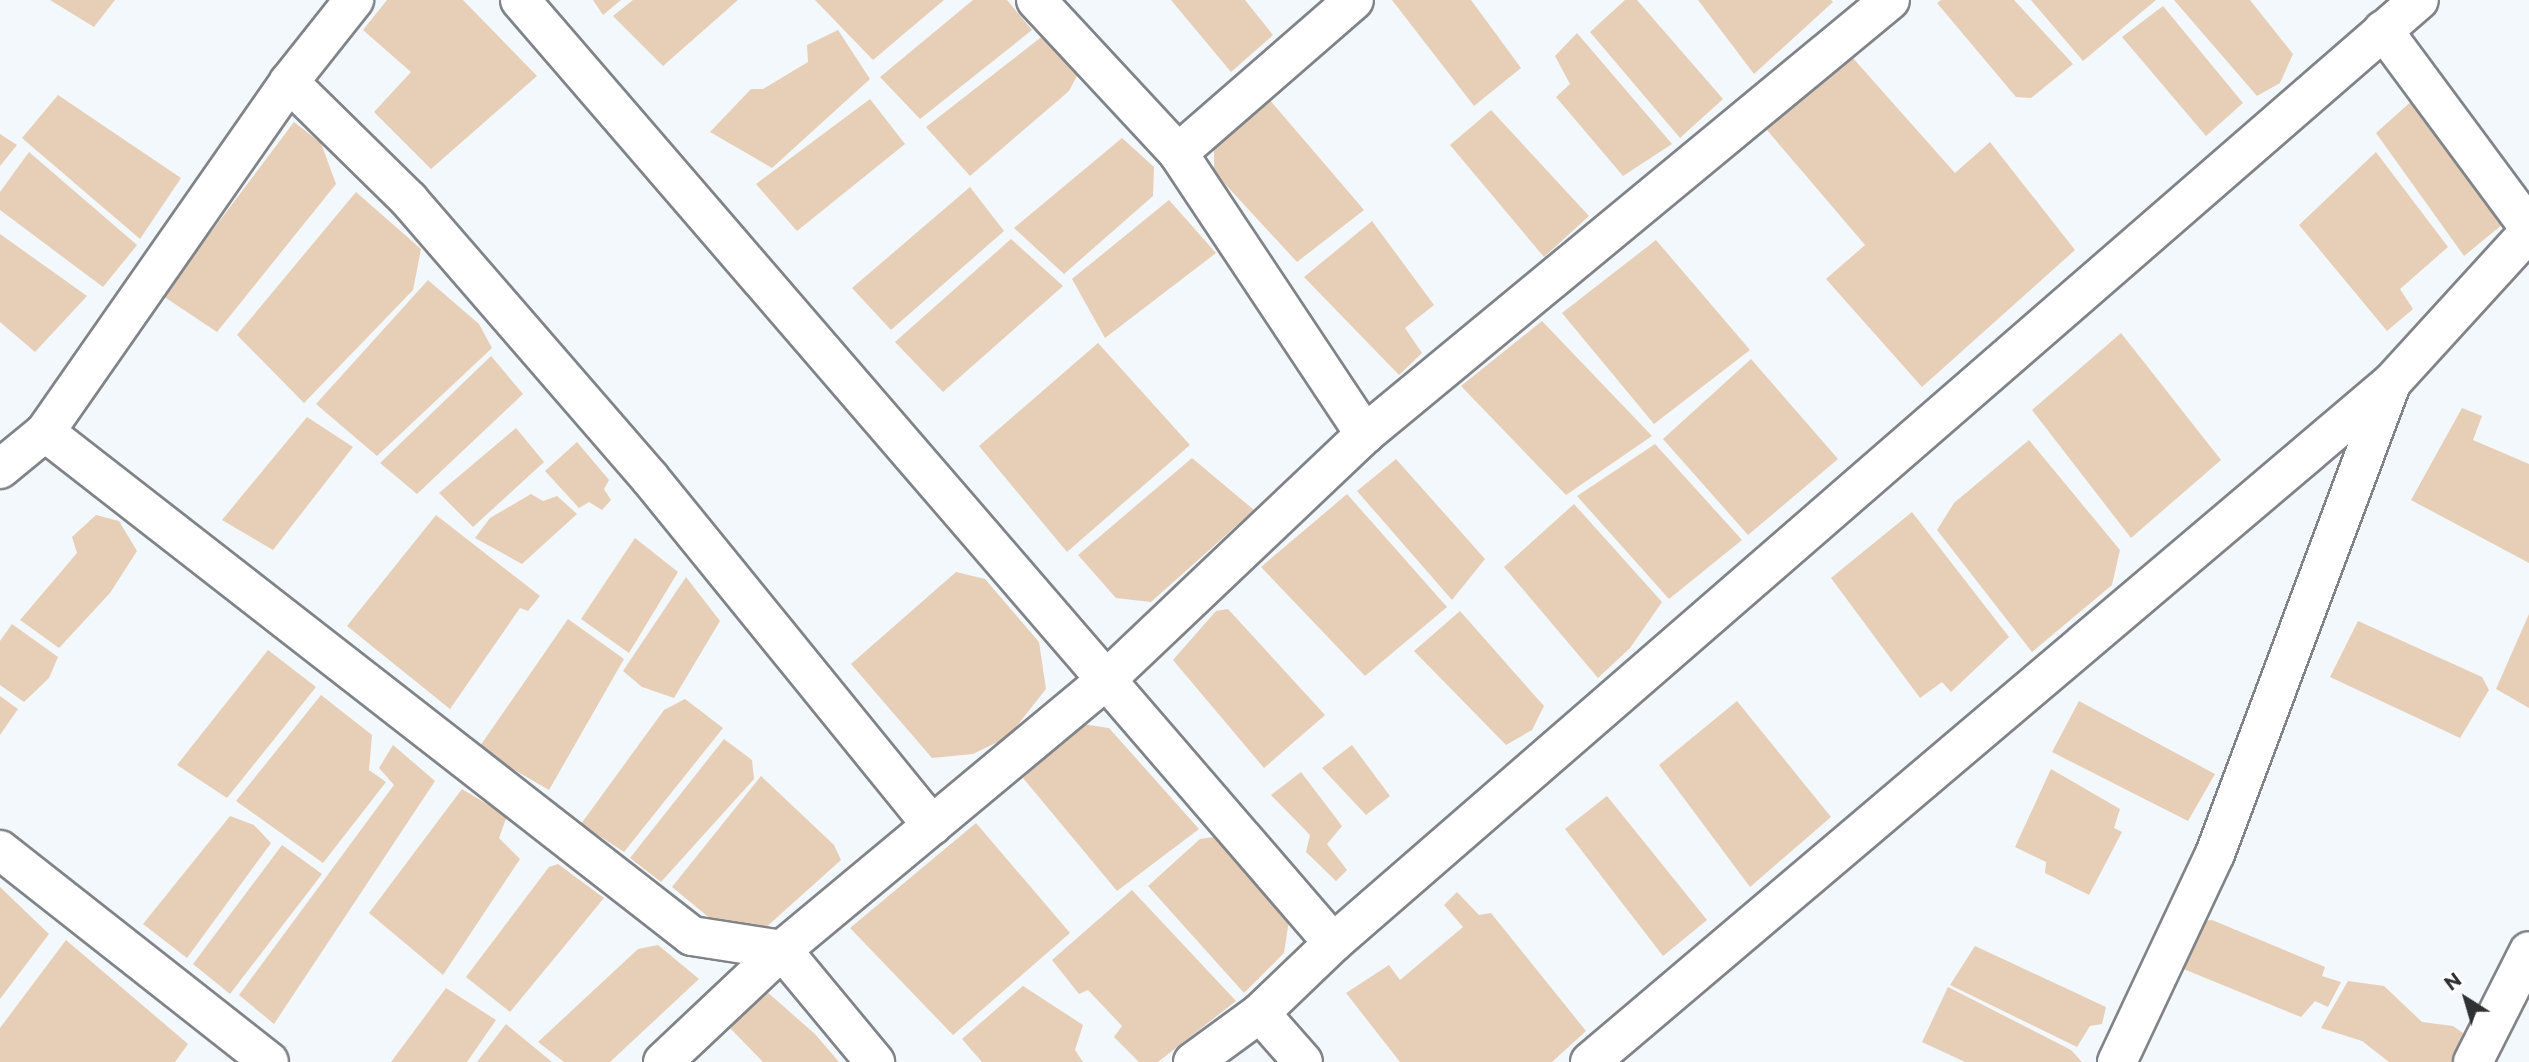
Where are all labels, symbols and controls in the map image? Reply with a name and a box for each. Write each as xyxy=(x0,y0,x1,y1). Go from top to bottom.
north arrow xyxy=(2431,964,2501,1034)
text: N xyxy=(2440,968,2466,996)

